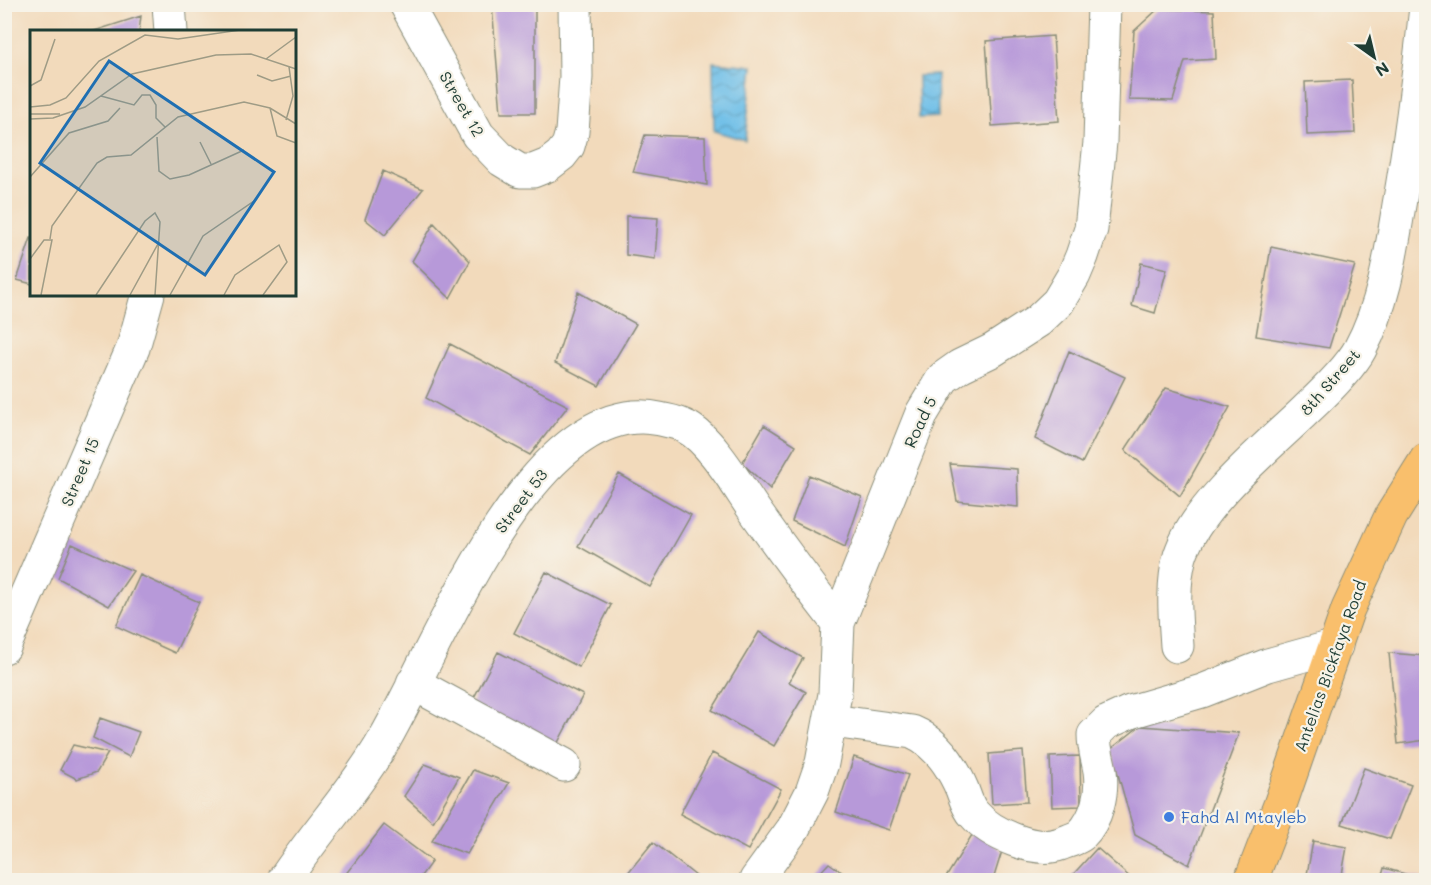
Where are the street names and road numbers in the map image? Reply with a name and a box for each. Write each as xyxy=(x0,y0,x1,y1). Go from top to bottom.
street label: Street 12 xyxy=(435,67,490,140)
street label: 8th Street xyxy=(1295,344,1364,419)
street label: Road 5 xyxy=(899,393,941,451)
street label: Street 15 xyxy=(56,434,103,509)
street label: Street 53 xyxy=(490,465,551,537)
street label: Antelias Bickfaya Road xyxy=(1289,577,1370,754)

